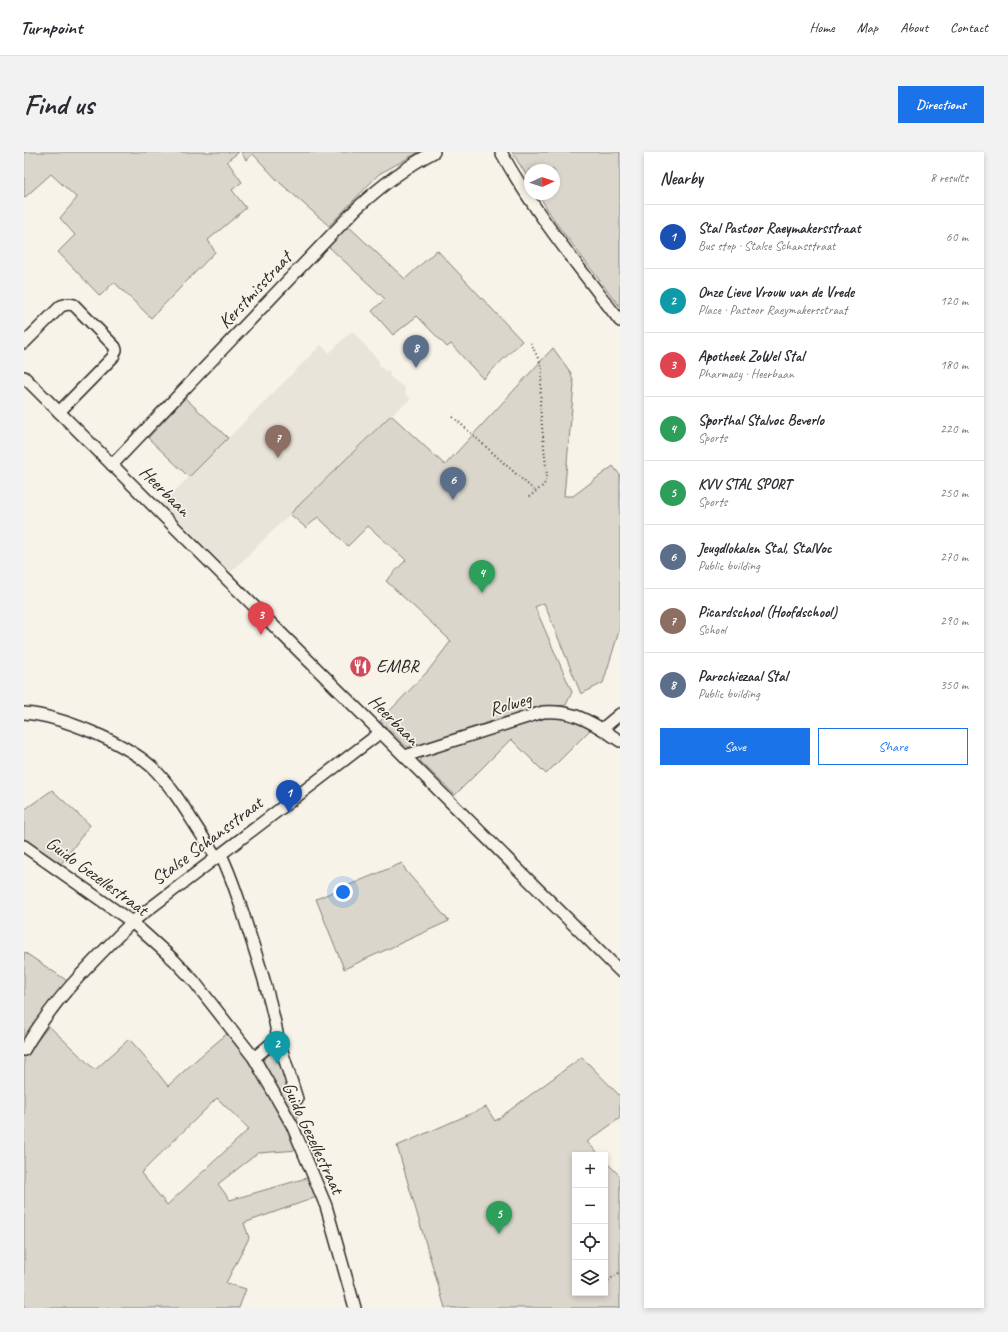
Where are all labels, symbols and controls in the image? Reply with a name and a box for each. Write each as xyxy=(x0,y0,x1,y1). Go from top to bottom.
text: Turnpoint xyxy=(20,16,82,40)
text: Home xyxy=(809,19,835,36)
text: Map xyxy=(857,19,878,36)
text: About xyxy=(900,19,928,36)
text: Contact xyxy=(950,19,988,36)
button: Directions xyxy=(898,86,984,123)
text: Find us xyxy=(24,87,94,122)
north arrow xyxy=(524,164,560,200)
text: Nearby xyxy=(660,168,703,189)
text: 8 results xyxy=(930,170,968,186)
text: Stal Pastoor Raeymakersstraat xyxy=(698,219,860,238)
text: 1 xyxy=(670,229,676,245)
text: 60 m xyxy=(946,229,968,245)
text: Bus stop · Stalse Schansstraat xyxy=(698,238,835,254)
street label: Kerstmisstraat xyxy=(213,244,299,334)
text: Onze Lieve Vrouw van de Vrede xyxy=(698,283,854,302)
text: 2 xyxy=(670,293,676,309)
text: 120 m xyxy=(940,293,968,309)
text: Place · Pastoor Raeymakersstraat xyxy=(698,302,847,318)
pin: 8 xyxy=(403,335,429,368)
text: Apotheek ZoWel Stal xyxy=(698,347,804,366)
text: 3 xyxy=(670,357,676,373)
text: 180 m xyxy=(940,357,968,373)
text: Pharmacy · Heerbaan xyxy=(698,366,794,382)
text: Sporthal Stalvoc Beverlo xyxy=(698,411,824,430)
text: 4 xyxy=(670,421,676,437)
text: 220 m xyxy=(940,421,968,437)
pin: 7 xyxy=(265,425,291,458)
text: Sports xyxy=(698,430,727,446)
street label: Heerbaan xyxy=(134,460,197,523)
pin: 6 xyxy=(440,467,466,500)
text: KVV STAL SPORT xyxy=(698,475,791,494)
text: 5 xyxy=(670,485,676,501)
text: 250 m xyxy=(940,485,968,501)
text: Sports xyxy=(698,494,727,510)
text: Jeugdlokalen Stal, StalVoc xyxy=(698,539,832,558)
text: 6 xyxy=(670,549,676,565)
text: 270 m xyxy=(940,549,968,565)
text: Public building xyxy=(698,558,760,574)
pin: 4 xyxy=(469,560,495,593)
pin: 3 xyxy=(248,602,274,635)
text: Picardschool (Hoofdschool) xyxy=(698,603,837,622)
text: 7 xyxy=(670,613,676,629)
text: 290 m xyxy=(940,613,968,629)
text: School xyxy=(698,622,726,638)
restaurant icon: EMBR xyxy=(347,653,373,679)
place label: EMBR xyxy=(376,654,420,678)
text: Parochiezaal Stal xyxy=(698,667,787,686)
text: 8 xyxy=(670,677,676,693)
text: 350 m xyxy=(940,677,968,693)
street label: Rolweg xyxy=(486,686,535,721)
text: Public building xyxy=(698,686,760,702)
street label: Heerbaan xyxy=(363,689,426,752)
button: Save xyxy=(660,728,810,765)
button: Share xyxy=(818,728,968,765)
pin: 1 xyxy=(276,780,302,813)
street label: Stalse Schansstraat xyxy=(146,790,269,891)
street label: Guido Gezellestraat xyxy=(41,831,154,922)
your location xyxy=(333,882,353,902)
pin: 2 xyxy=(264,1031,290,1064)
street label: Guido Gezellestraat xyxy=(277,1078,350,1199)
map controls xyxy=(572,1152,608,1296)
button: + xyxy=(572,1152,608,1188)
button: − xyxy=(572,1188,608,1224)
pin: 5 xyxy=(486,1201,512,1234)
button: locate xyxy=(572,1224,608,1260)
button: layers xyxy=(572,1260,608,1296)

